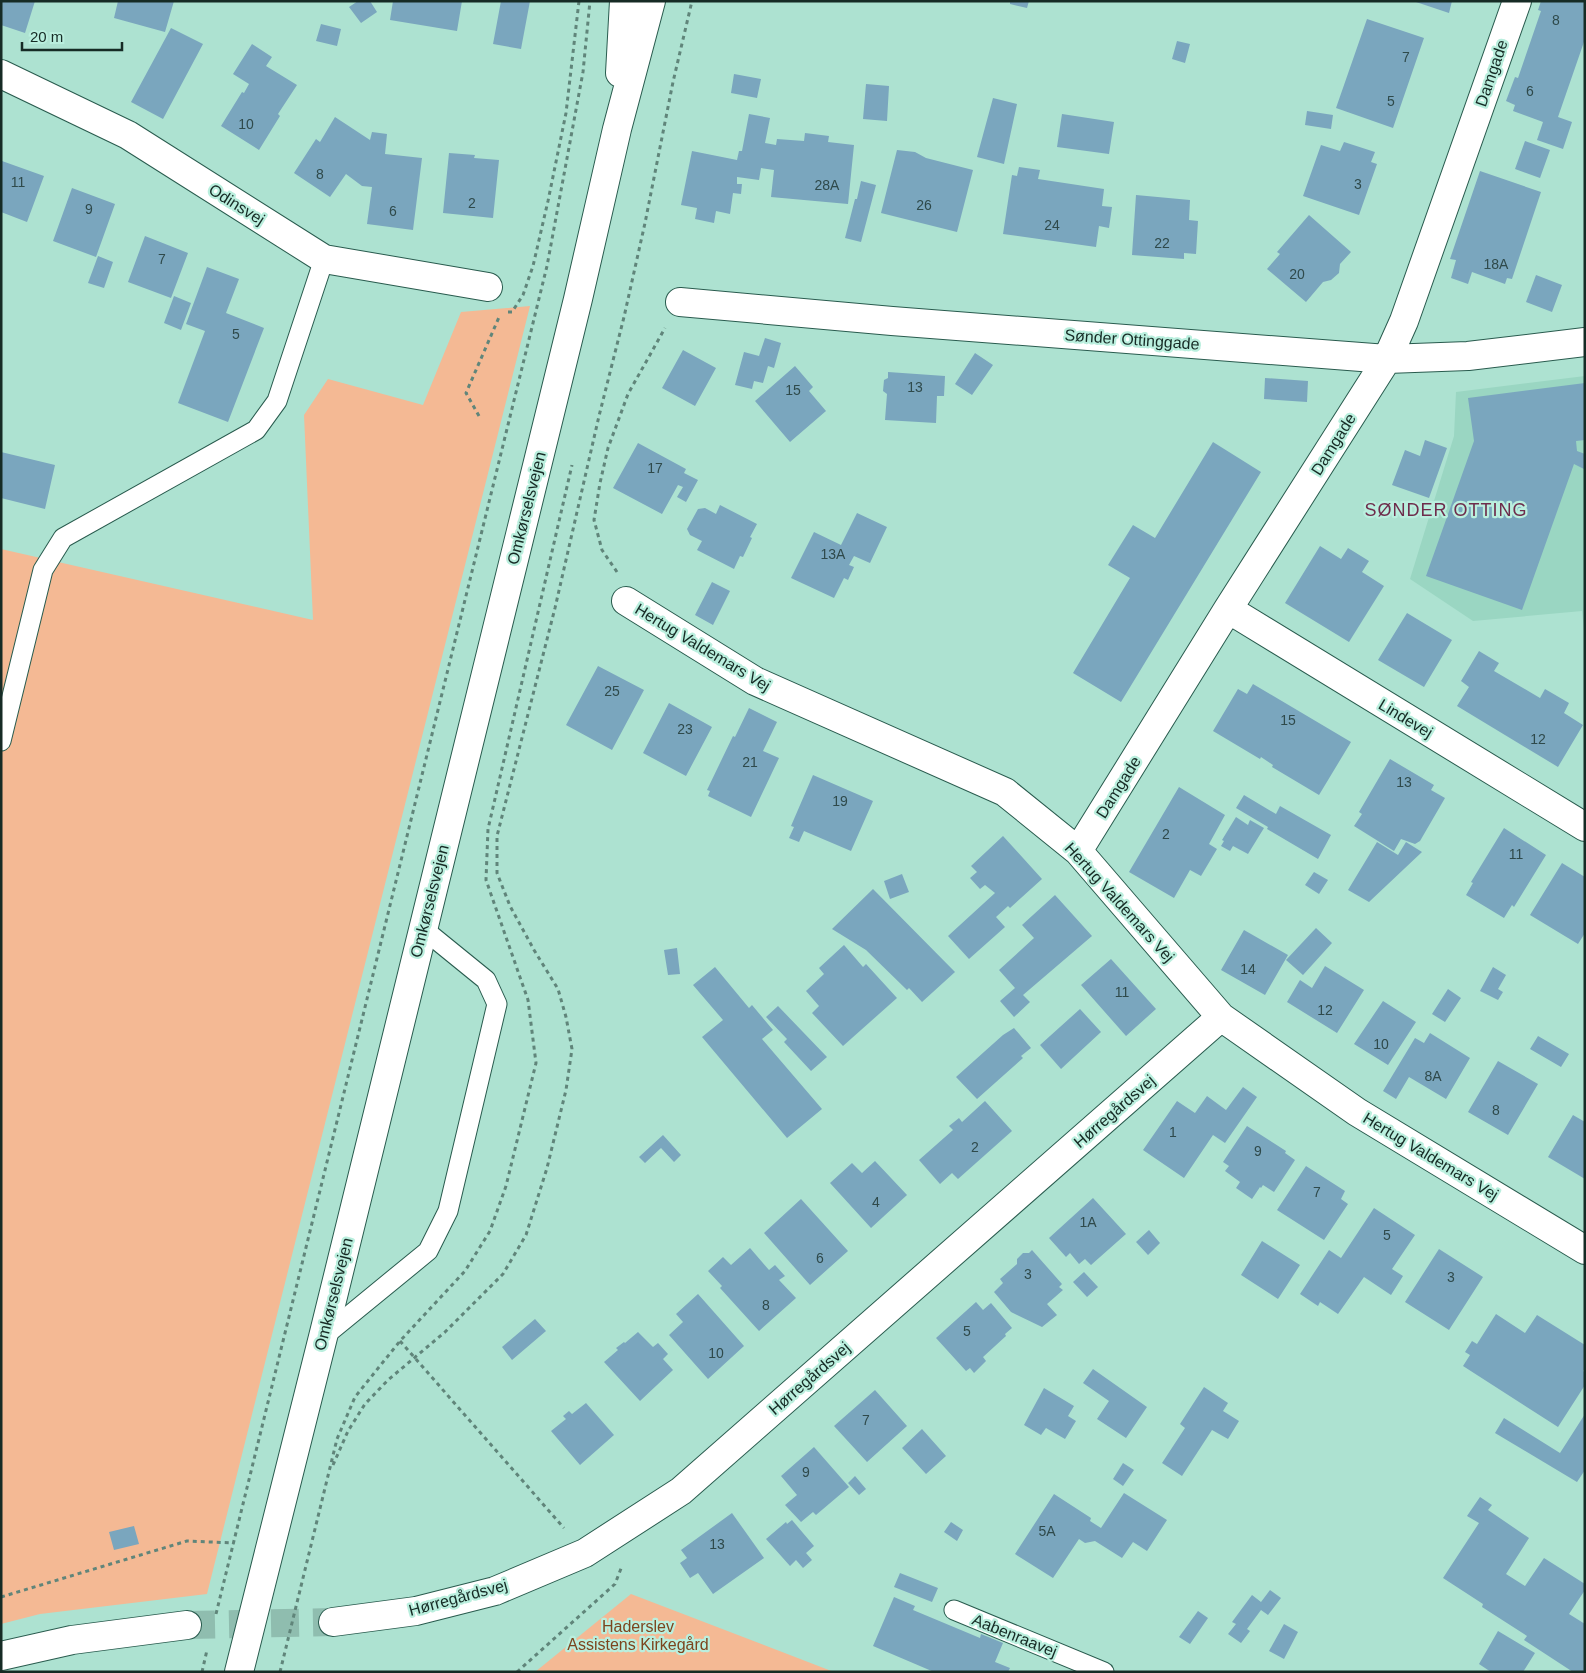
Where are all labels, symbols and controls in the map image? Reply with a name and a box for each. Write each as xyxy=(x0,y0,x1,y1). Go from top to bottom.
house number: 8 xyxy=(1552,12,1560,28)
scale bar xyxy=(22,20,122,52)
text: 20 m xyxy=(30,28,63,45)
street label: Damgade xyxy=(1472,38,1511,109)
house number: 7 xyxy=(1402,49,1410,65)
house number: 6 xyxy=(1526,83,1534,99)
house number: 5 xyxy=(1387,93,1395,109)
house number: 10 xyxy=(238,116,254,132)
house number: 8 xyxy=(316,166,324,182)
house number: 11 xyxy=(11,174,25,190)
house number: 3 xyxy=(1354,176,1362,192)
house number: 28A xyxy=(815,177,840,193)
street label: Odinsvej xyxy=(206,181,268,228)
house number: 2 xyxy=(468,195,476,211)
house number: 26 xyxy=(916,197,932,213)
house number: 9 xyxy=(85,201,93,217)
house number: 6 xyxy=(389,203,397,219)
house number: 24 xyxy=(1044,217,1060,233)
house number: 22 xyxy=(1154,235,1170,251)
house number: 7 xyxy=(158,251,166,267)
house number: 18A xyxy=(1484,256,1509,272)
house number: 20 xyxy=(1289,266,1305,282)
house number: 5 xyxy=(232,326,240,342)
street label: Sønder Ottinggade xyxy=(1064,326,1200,353)
house number: 13 xyxy=(907,379,923,395)
house number: 15 xyxy=(785,382,801,398)
street label: Damgade xyxy=(1308,410,1359,478)
street label: Omkørselsvejen xyxy=(504,450,549,566)
house number: 17 xyxy=(647,460,663,476)
district label: SØNDER OTTING xyxy=(1364,500,1528,520)
house number: 13A xyxy=(821,546,846,562)
street label: Hertug Valdemars Vej xyxy=(632,600,773,694)
house number: 25 xyxy=(604,683,620,699)
street label: Lindevej xyxy=(1376,696,1436,741)
house number: 15 xyxy=(1280,712,1296,728)
house number: 23 xyxy=(677,721,693,737)
house number: 12 xyxy=(1530,731,1546,747)
street label: Damgade xyxy=(1093,753,1144,821)
house number: 21 xyxy=(742,754,758,770)
house number: 13 xyxy=(1396,774,1412,790)
house number: 19 xyxy=(832,793,848,809)
house number: 2 xyxy=(1162,826,1170,842)
street label: Hertug Valdemars Vej xyxy=(1062,839,1178,965)
street label: Omkørselsvejen xyxy=(407,843,452,959)
house number: 11 xyxy=(1509,846,1523,862)
house number: 14 xyxy=(1240,961,1256,977)
house number: 11 xyxy=(1115,984,1129,1000)
house number: 12 xyxy=(1317,1002,1333,1018)
house number: 10 xyxy=(1373,1036,1389,1052)
house number: 8A xyxy=(1424,1068,1442,1084)
street label: Hørregårdsvej xyxy=(1071,1072,1158,1151)
house number: 8 xyxy=(1492,1102,1500,1118)
street label: Hertug Valdemars Vej xyxy=(1360,1109,1501,1203)
house number: 1 xyxy=(1169,1124,1177,1140)
house number: 2 xyxy=(971,1139,979,1155)
house number: 9 xyxy=(1254,1143,1262,1159)
house number: 7 xyxy=(1313,1184,1321,1200)
house number: 4 xyxy=(872,1194,880,1210)
house number: 1A xyxy=(1079,1214,1097,1230)
house number: 5 xyxy=(1383,1227,1391,1243)
street label: Omkørselsvejen xyxy=(311,1236,356,1352)
house number: 6 xyxy=(816,1250,824,1266)
house number: 3 xyxy=(1024,1266,1032,1282)
house number: 3 xyxy=(1447,1269,1455,1285)
house number: 8 xyxy=(762,1297,770,1313)
house number: 5 xyxy=(963,1323,971,1339)
street label: Hørregårdsvej xyxy=(766,1339,853,1418)
house number: 10 xyxy=(708,1345,724,1361)
house number: 7 xyxy=(862,1412,870,1428)
house number: 9 xyxy=(802,1464,810,1480)
house number: 5A xyxy=(1038,1523,1056,1539)
house number: 13 xyxy=(709,1536,725,1552)
street label: Hørregårdsvej xyxy=(407,1576,509,1619)
street label: Aabenraavej xyxy=(970,1611,1060,1660)
park label: Haderslev Assistens Kirkegård xyxy=(567,1618,709,1653)

